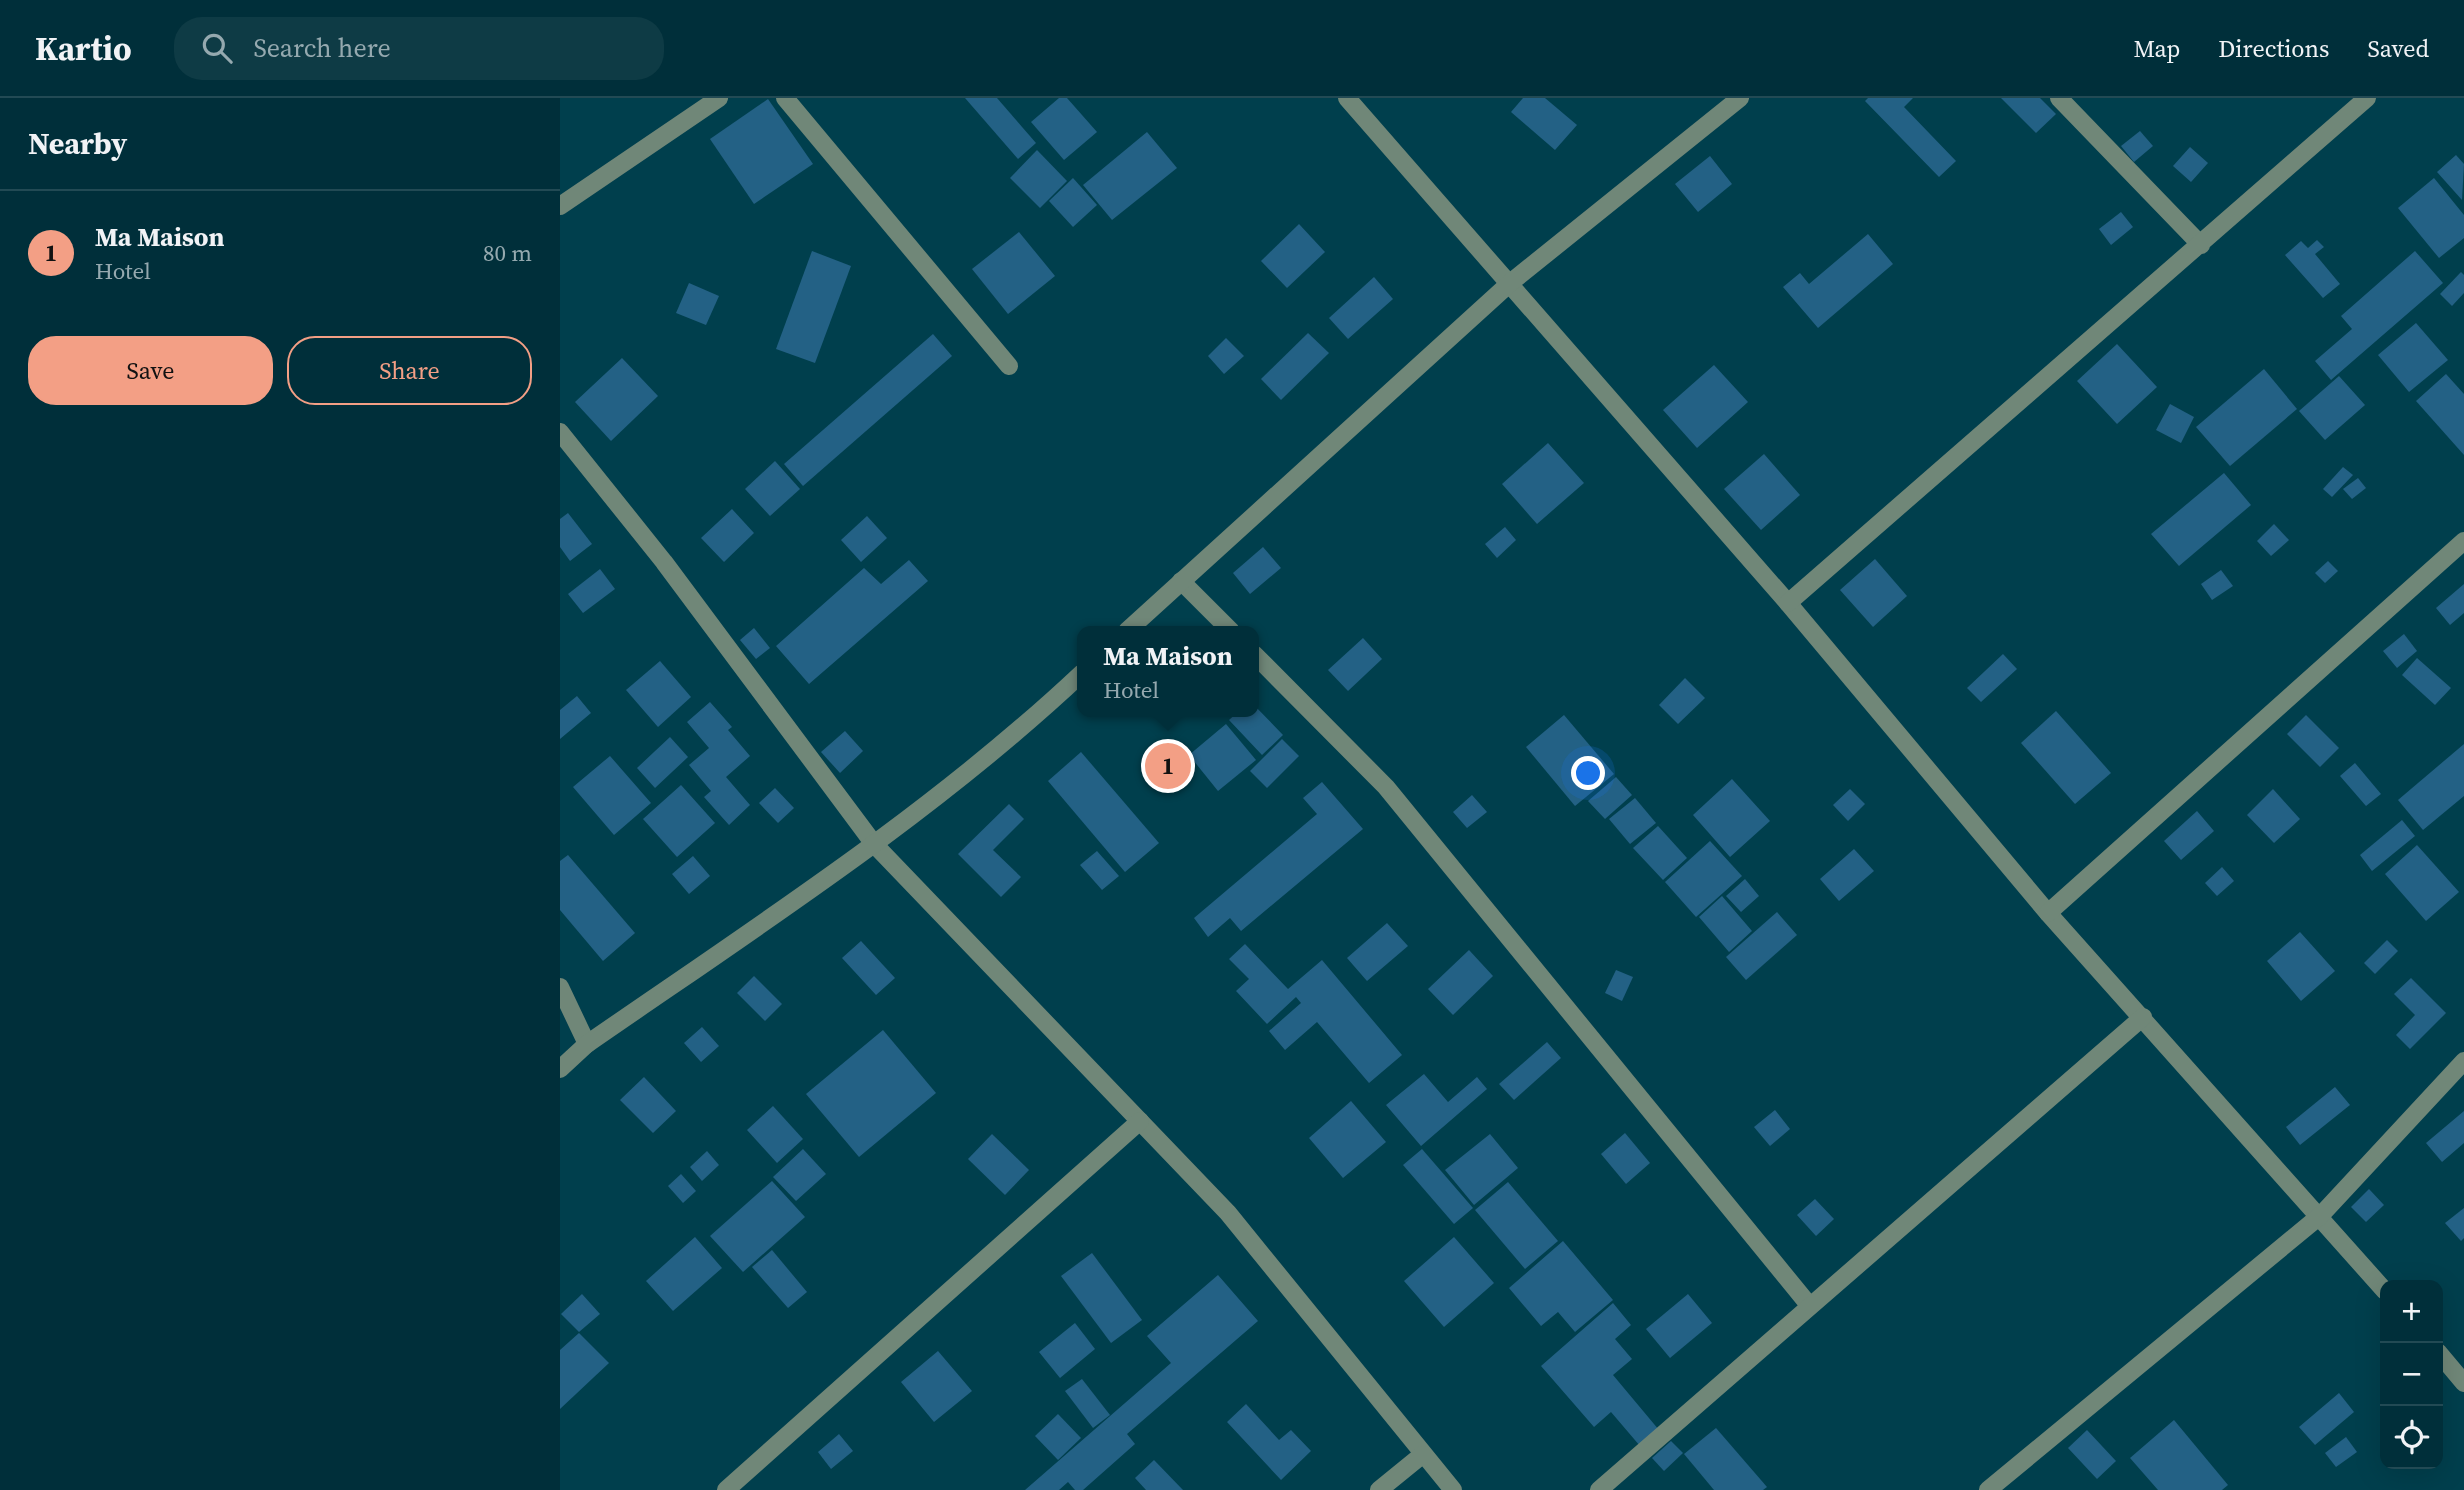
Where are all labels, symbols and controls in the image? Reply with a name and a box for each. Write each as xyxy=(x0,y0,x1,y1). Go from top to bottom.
search box xyxy=(174,17,664,80)
text: Kartio xyxy=(35,26,132,71)
icon: search xyxy=(198,29,236,67)
text: Search here xyxy=(254,30,391,66)
text: Map xyxy=(2133,32,2180,65)
text: Directions xyxy=(2218,32,2329,65)
text: Saved xyxy=(2367,32,2429,65)
text: Nearby xyxy=(28,123,127,164)
text: Ma Maison xyxy=(95,219,224,255)
text: 1 xyxy=(45,237,57,269)
text: 80 m xyxy=(483,237,532,269)
text: Hotel xyxy=(95,255,151,287)
button: Save xyxy=(28,336,273,405)
button: Share xyxy=(287,336,532,405)
popup xyxy=(1077,626,1259,717)
text: Ma Maison xyxy=(1103,638,1233,674)
text: Hotel xyxy=(1103,674,1159,706)
pin: 1 xyxy=(1145,740,1191,792)
your location xyxy=(1571,756,1605,790)
map controls xyxy=(2380,1280,2443,1469)
button: + xyxy=(2380,1280,2443,1343)
button: − xyxy=(2380,1343,2443,1406)
button: locate xyxy=(2380,1406,2443,1469)

